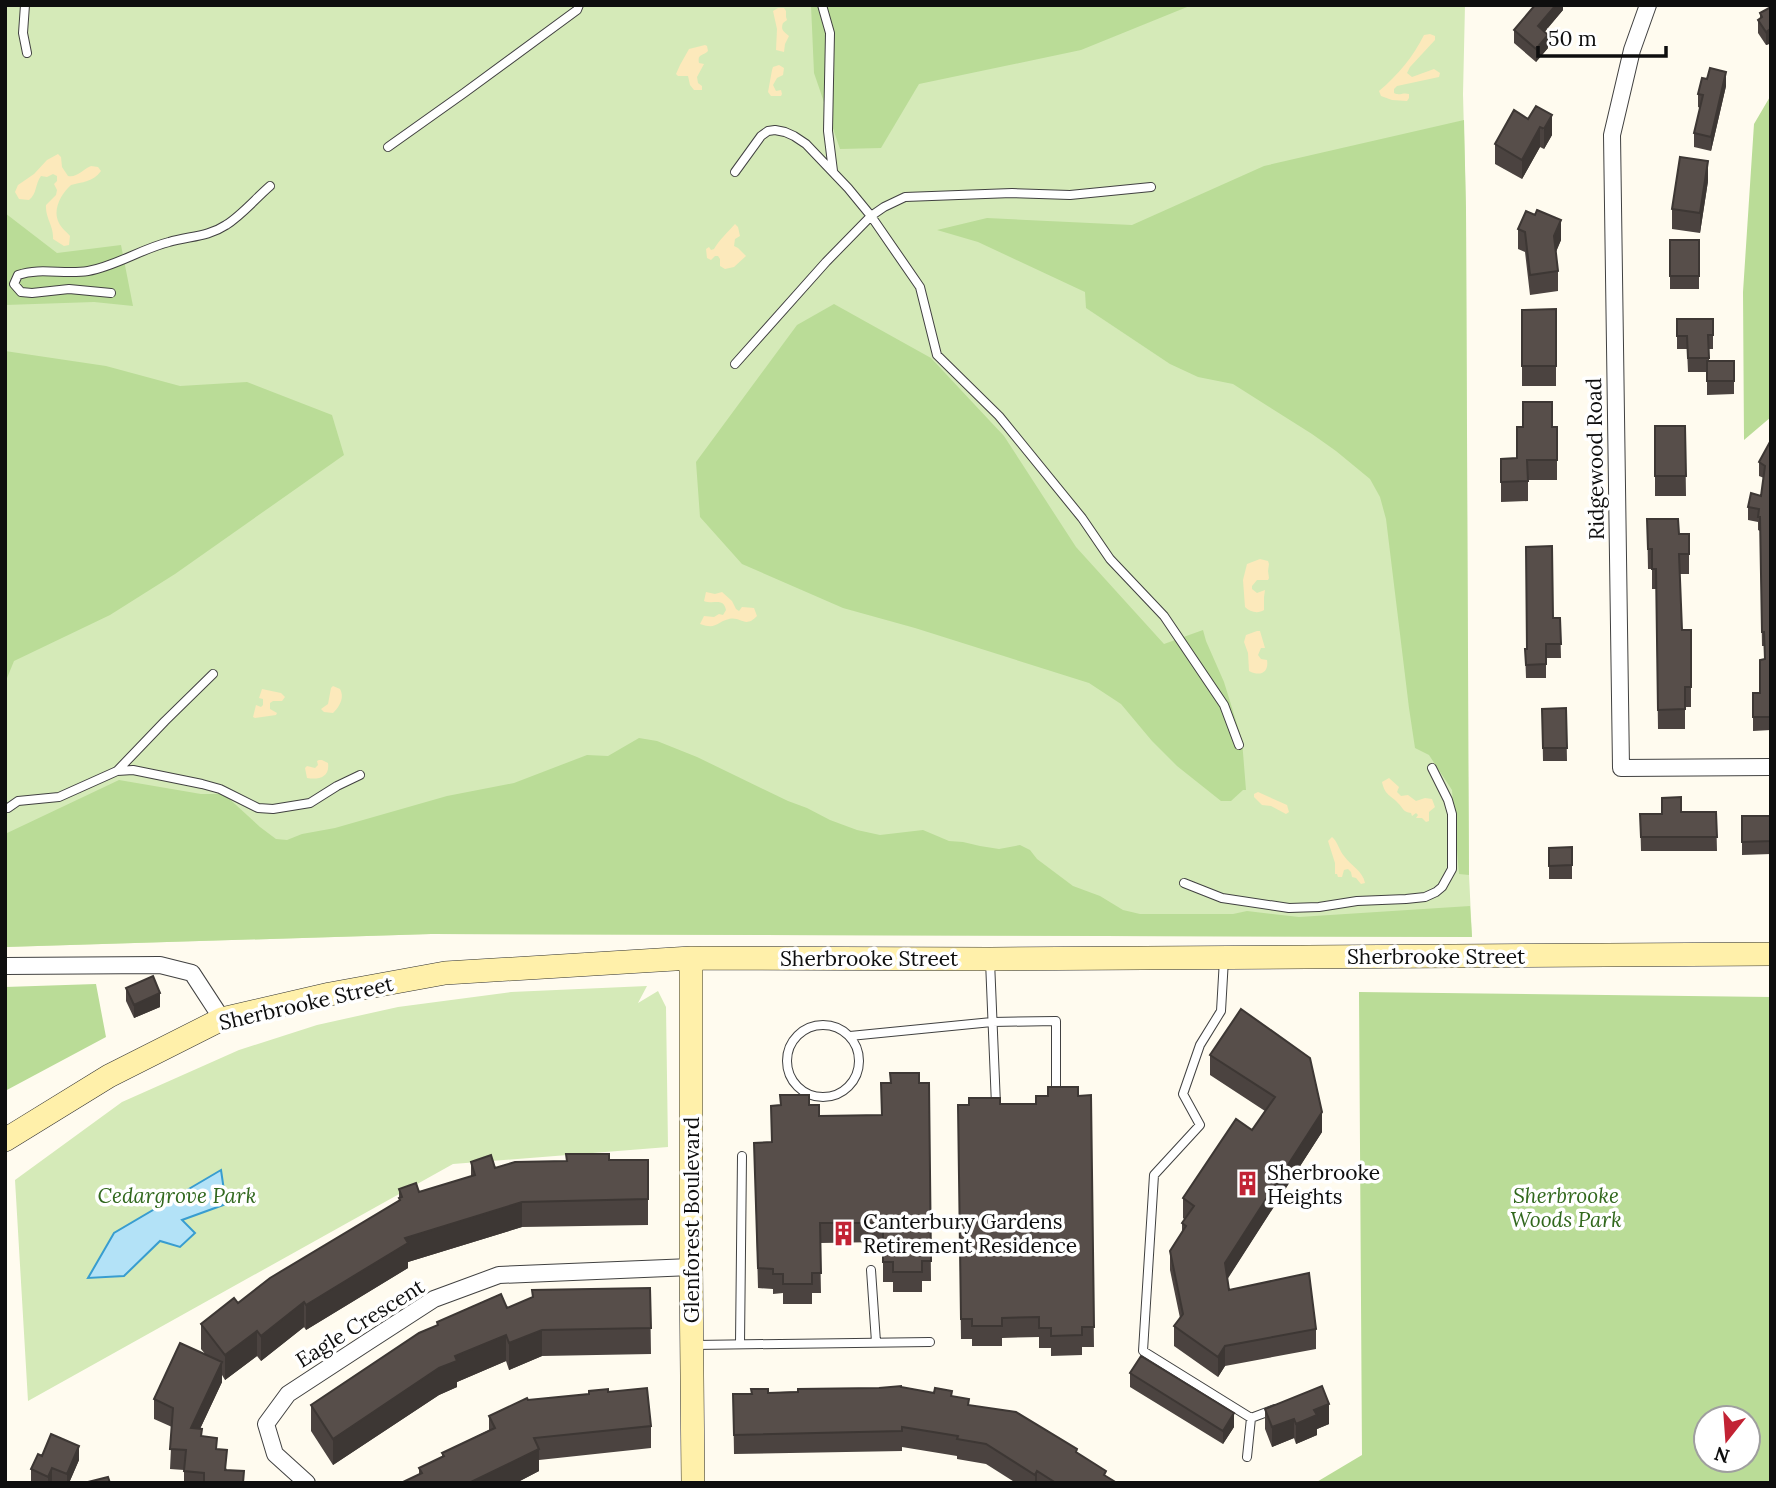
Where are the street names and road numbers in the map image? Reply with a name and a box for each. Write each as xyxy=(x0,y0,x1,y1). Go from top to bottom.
street label: Ridgewood Road xyxy=(1580,378,1610,540)
street label: Sherbrooke Street xyxy=(1347,943,1526,970)
street label: Sherbrooke Street xyxy=(780,945,959,972)
street label: Sherbrooke Street xyxy=(216,970,397,1036)
street label: Glenforest Boulevard xyxy=(678,1117,705,1323)
street label: Eagle Crescent xyxy=(291,1272,430,1373)

